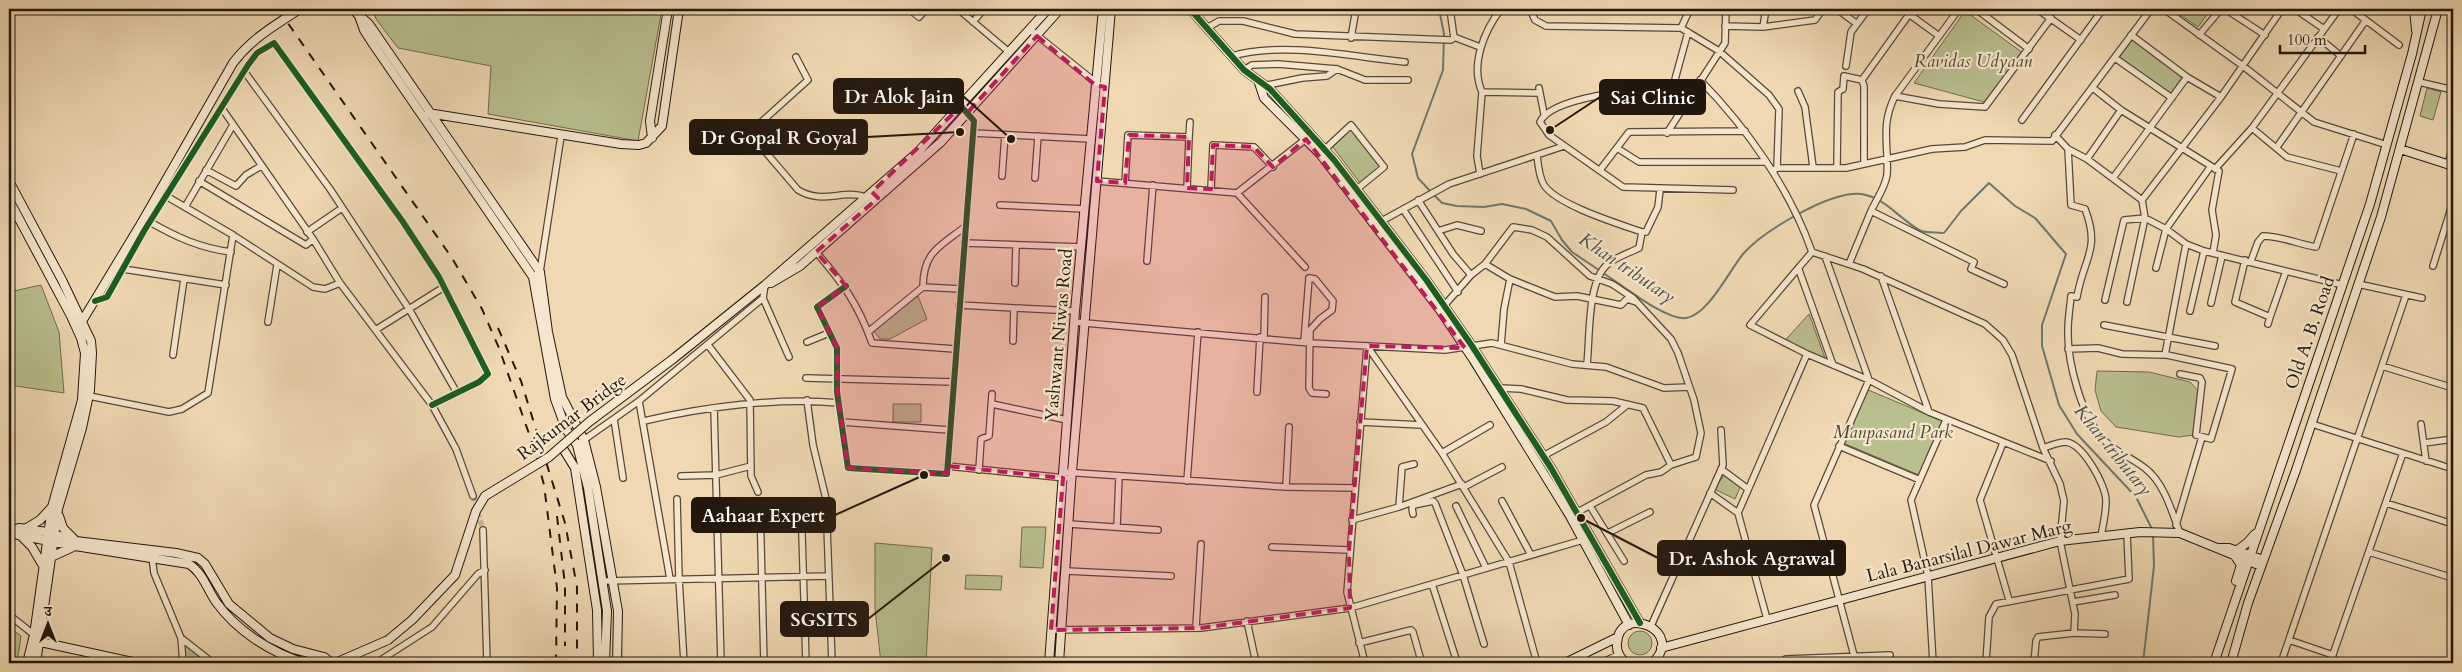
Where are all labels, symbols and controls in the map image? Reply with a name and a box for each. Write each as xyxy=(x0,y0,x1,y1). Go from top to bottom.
scale bar xyxy=(2280,22,2364,54)
text: 100 m xyxy=(2287,30,2327,50)
park label: Ravidas Udyaan xyxy=(1914,49,2032,74)
callout: Dr Alok Jain xyxy=(834,79,963,113)
callout: Sai Clinic xyxy=(1600,80,1705,114)
text: Dr Alok Jain xyxy=(844,84,955,110)
text: Sai Clinic xyxy=(1611,85,1695,111)
callout: Dr Gopal R Goyal xyxy=(690,120,867,154)
text: Dr Gopal R Goyal xyxy=(701,125,858,151)
water label: Khan tributary xyxy=(1574,226,1680,310)
street label: Yashwant Niwas Road xyxy=(1039,247,1079,422)
street label: Old A. B. Road xyxy=(2279,273,2341,393)
street label: Rajkumar Bridge xyxy=(512,368,632,466)
water label: Khan tributary xyxy=(2068,399,2158,501)
park label: Manpasand Park xyxy=(1833,420,1953,445)
callout: Aahaar Expert xyxy=(692,498,835,532)
text: Aahaar Expert xyxy=(702,503,825,529)
street label: Lala Banarsilal Dawar Marg xyxy=(1864,513,2075,589)
callout: Dr. Ashok Agrawal xyxy=(1658,541,1845,575)
text: Dr. Ashok Agrawal xyxy=(1669,546,1836,572)
north arrow xyxy=(22,600,72,650)
text: उ xyxy=(43,602,52,621)
callout: SGSITS xyxy=(781,602,868,636)
text: SGSITS xyxy=(791,607,857,633)

